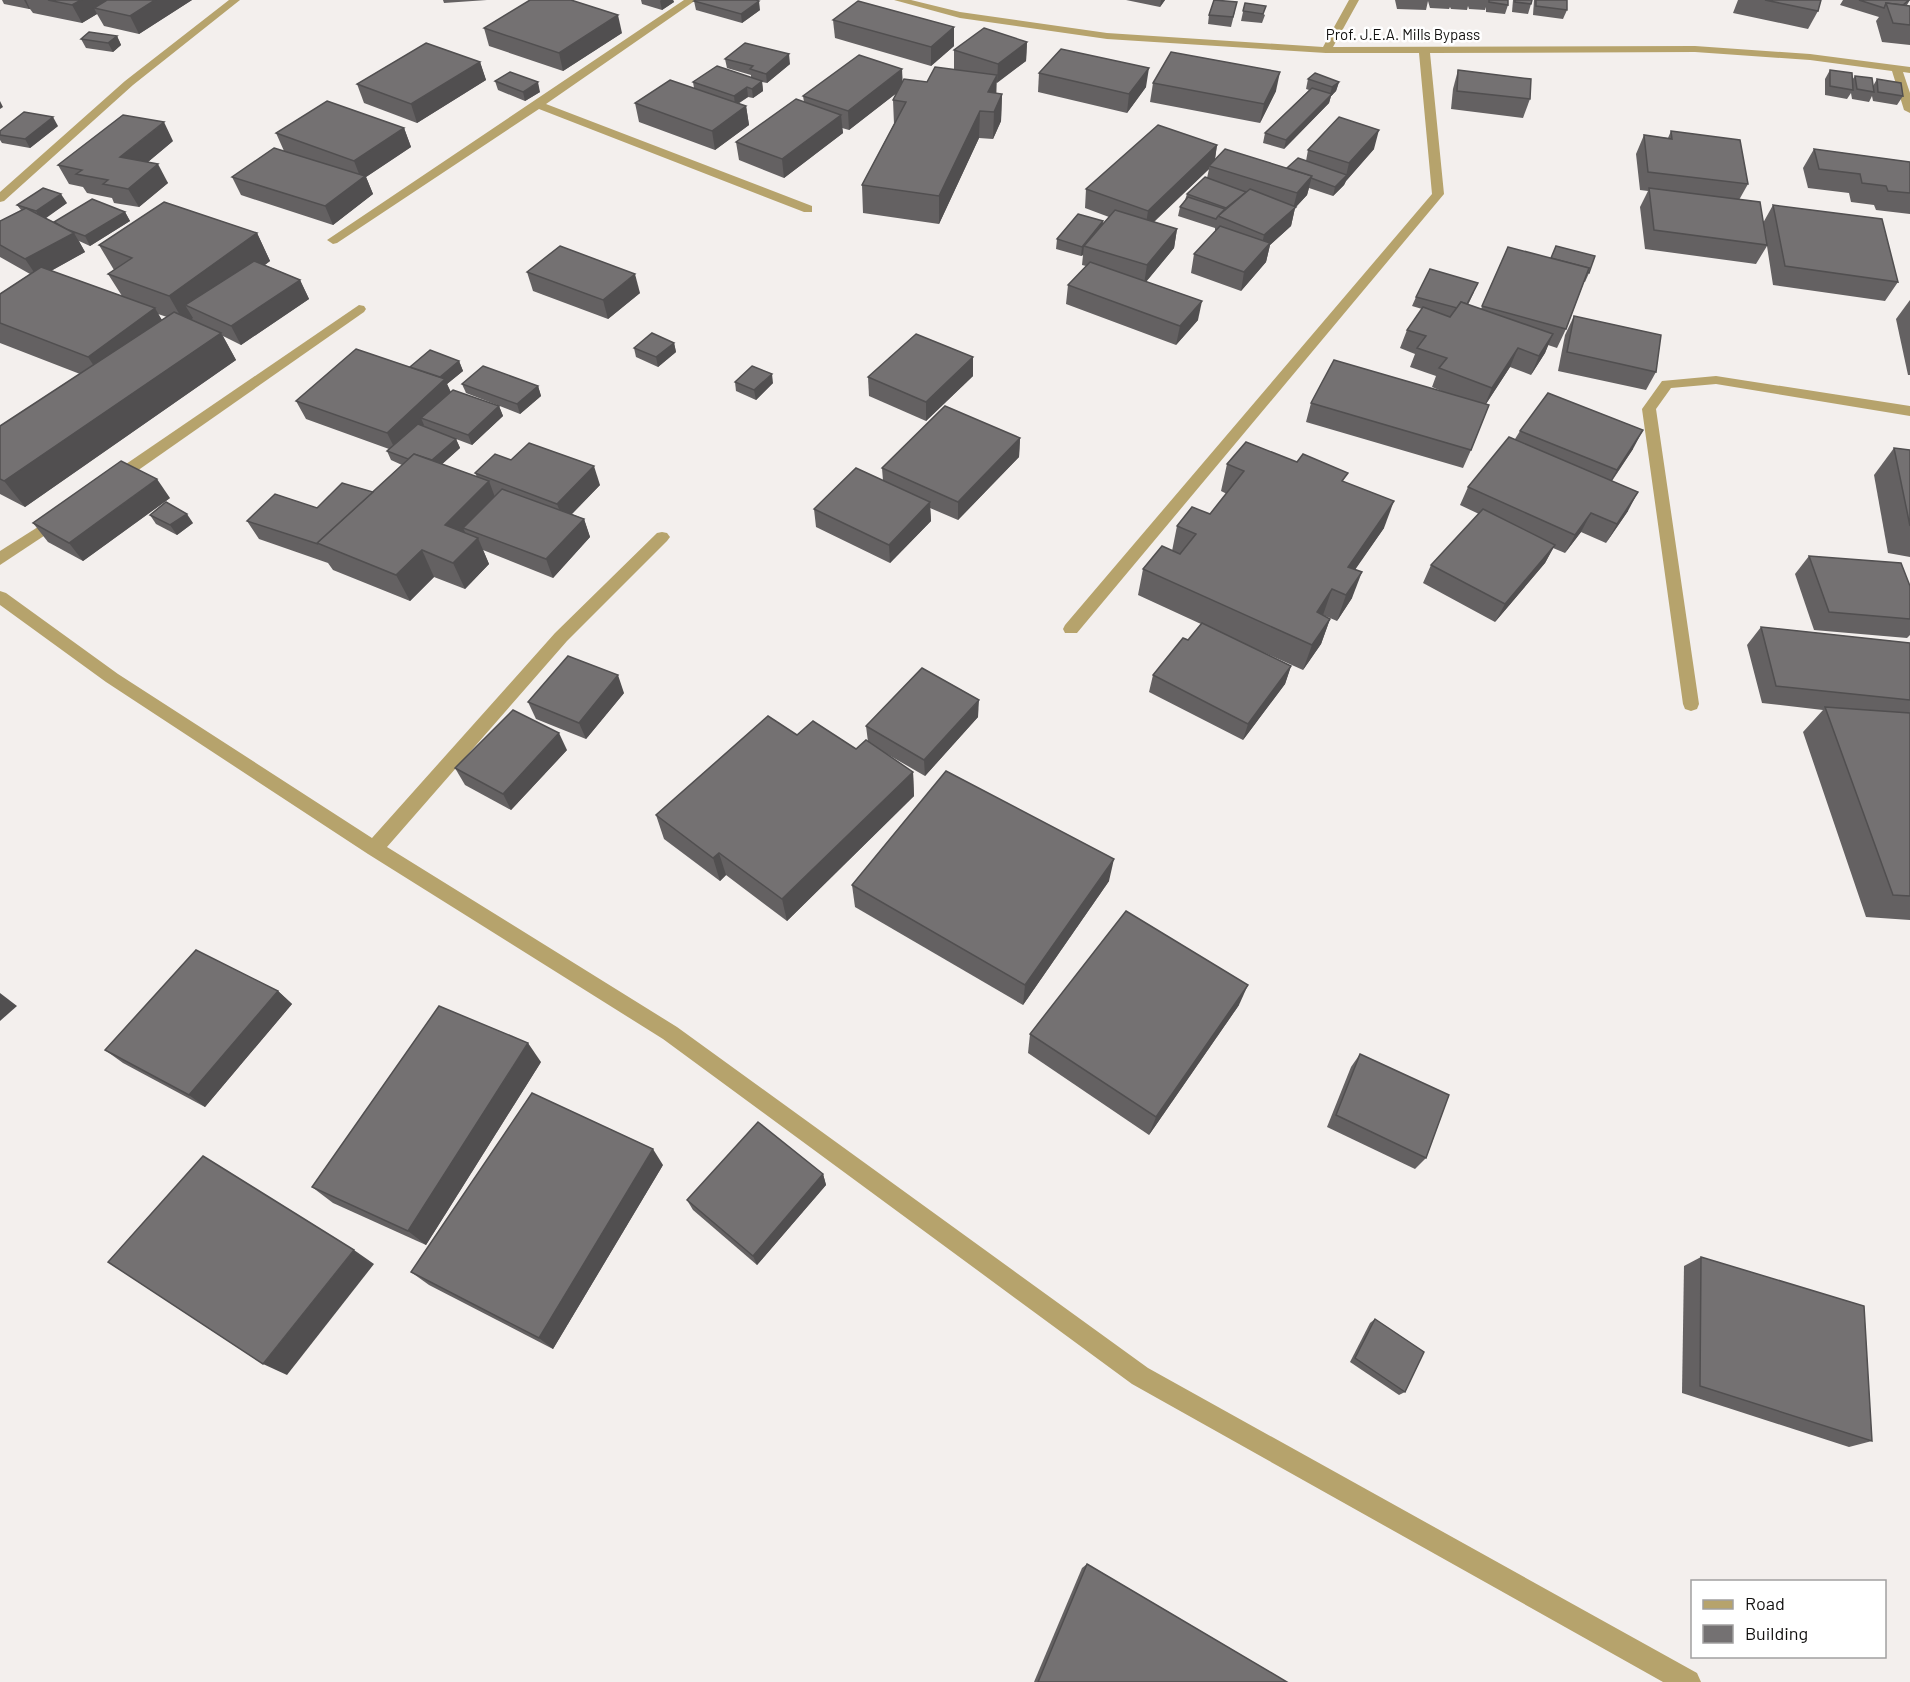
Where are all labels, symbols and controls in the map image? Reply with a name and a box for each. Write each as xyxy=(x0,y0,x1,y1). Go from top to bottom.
street label: Prof. J.E.A. Mills Bypass xyxy=(1326,25,1480,43)
legend xyxy=(1691,1580,1886,1658)
text: Road xyxy=(1745,1592,1785,1614)
text: Building xyxy=(1745,1622,1808,1644)

